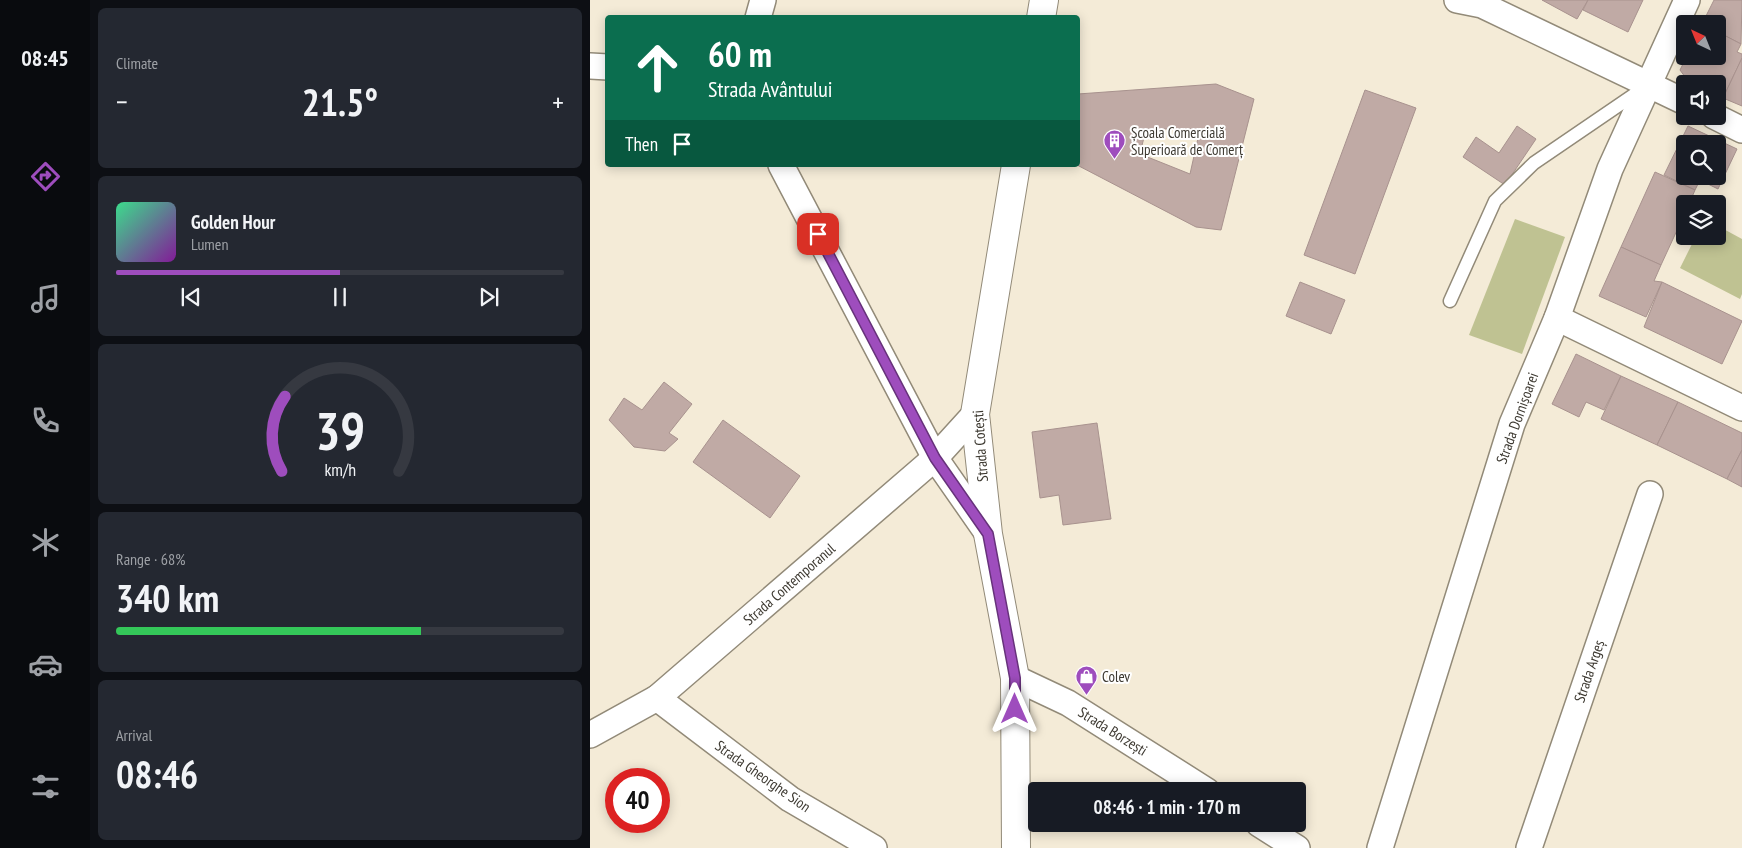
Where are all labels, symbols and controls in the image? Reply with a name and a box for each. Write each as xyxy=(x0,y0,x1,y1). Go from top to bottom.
north arrow xyxy=(1676,15,1726,65)
map controls xyxy=(1676,15,1726,245)
text: 60 m xyxy=(708,31,772,77)
icon: ahead xyxy=(625,35,690,100)
text: 08:45 xyxy=(21,44,69,72)
text: Climate xyxy=(116,53,158,73)
text: Strada Avântului xyxy=(708,75,832,103)
button: sound xyxy=(1676,75,1726,125)
text: 21.5° xyxy=(302,77,378,126)
text: − xyxy=(116,83,128,120)
text: + xyxy=(552,83,564,120)
place label: Școala Comercială Superioară de Comerț xyxy=(1131,123,1243,159)
building icon: Școala Comercială Superioară de Comerț xyxy=(1103,129,1127,160)
icon: arrive xyxy=(668,130,696,158)
text: Then xyxy=(625,132,658,156)
button: search xyxy=(1676,135,1726,185)
icon: directions xyxy=(28,159,63,194)
button: layers xyxy=(1676,195,1726,245)
text: Golden Hour xyxy=(191,210,275,234)
pin xyxy=(797,213,839,255)
icon: arrive xyxy=(804,220,832,248)
text: Lumen xyxy=(191,234,228,254)
icon: music xyxy=(28,281,63,316)
icon: previous xyxy=(177,283,205,311)
icon: pause xyxy=(326,283,354,311)
icon: next xyxy=(475,283,503,311)
street label: Strada Dornișoarei xyxy=(1492,370,1542,466)
text: 39 xyxy=(315,397,365,464)
icon: phone xyxy=(28,403,63,438)
street label: Strada Cotești xyxy=(968,409,992,483)
text: km/h xyxy=(324,458,356,481)
icon: climate xyxy=(28,525,63,560)
street label: Strada Contemporanul xyxy=(739,539,839,629)
text: Range · 68% xyxy=(116,549,185,569)
text: 340 km xyxy=(116,573,219,622)
street label: Strada Argeș xyxy=(1569,637,1609,705)
icon: car xyxy=(28,647,63,682)
shop icon: Colev xyxy=(1074,664,1098,695)
place label: Colev xyxy=(1102,667,1130,686)
position arrow xyxy=(988,682,1040,734)
street label: Strada Borzești xyxy=(1075,702,1151,760)
text: Arrival xyxy=(116,725,152,745)
street label: Strada Gheorghe Sion xyxy=(712,736,814,816)
text: 08:46 xyxy=(116,749,198,798)
speed limit sign: 40 xyxy=(605,768,670,833)
icon: filters xyxy=(28,769,63,804)
text: 08:46 · 1 min · 170 m xyxy=(1094,795,1240,819)

